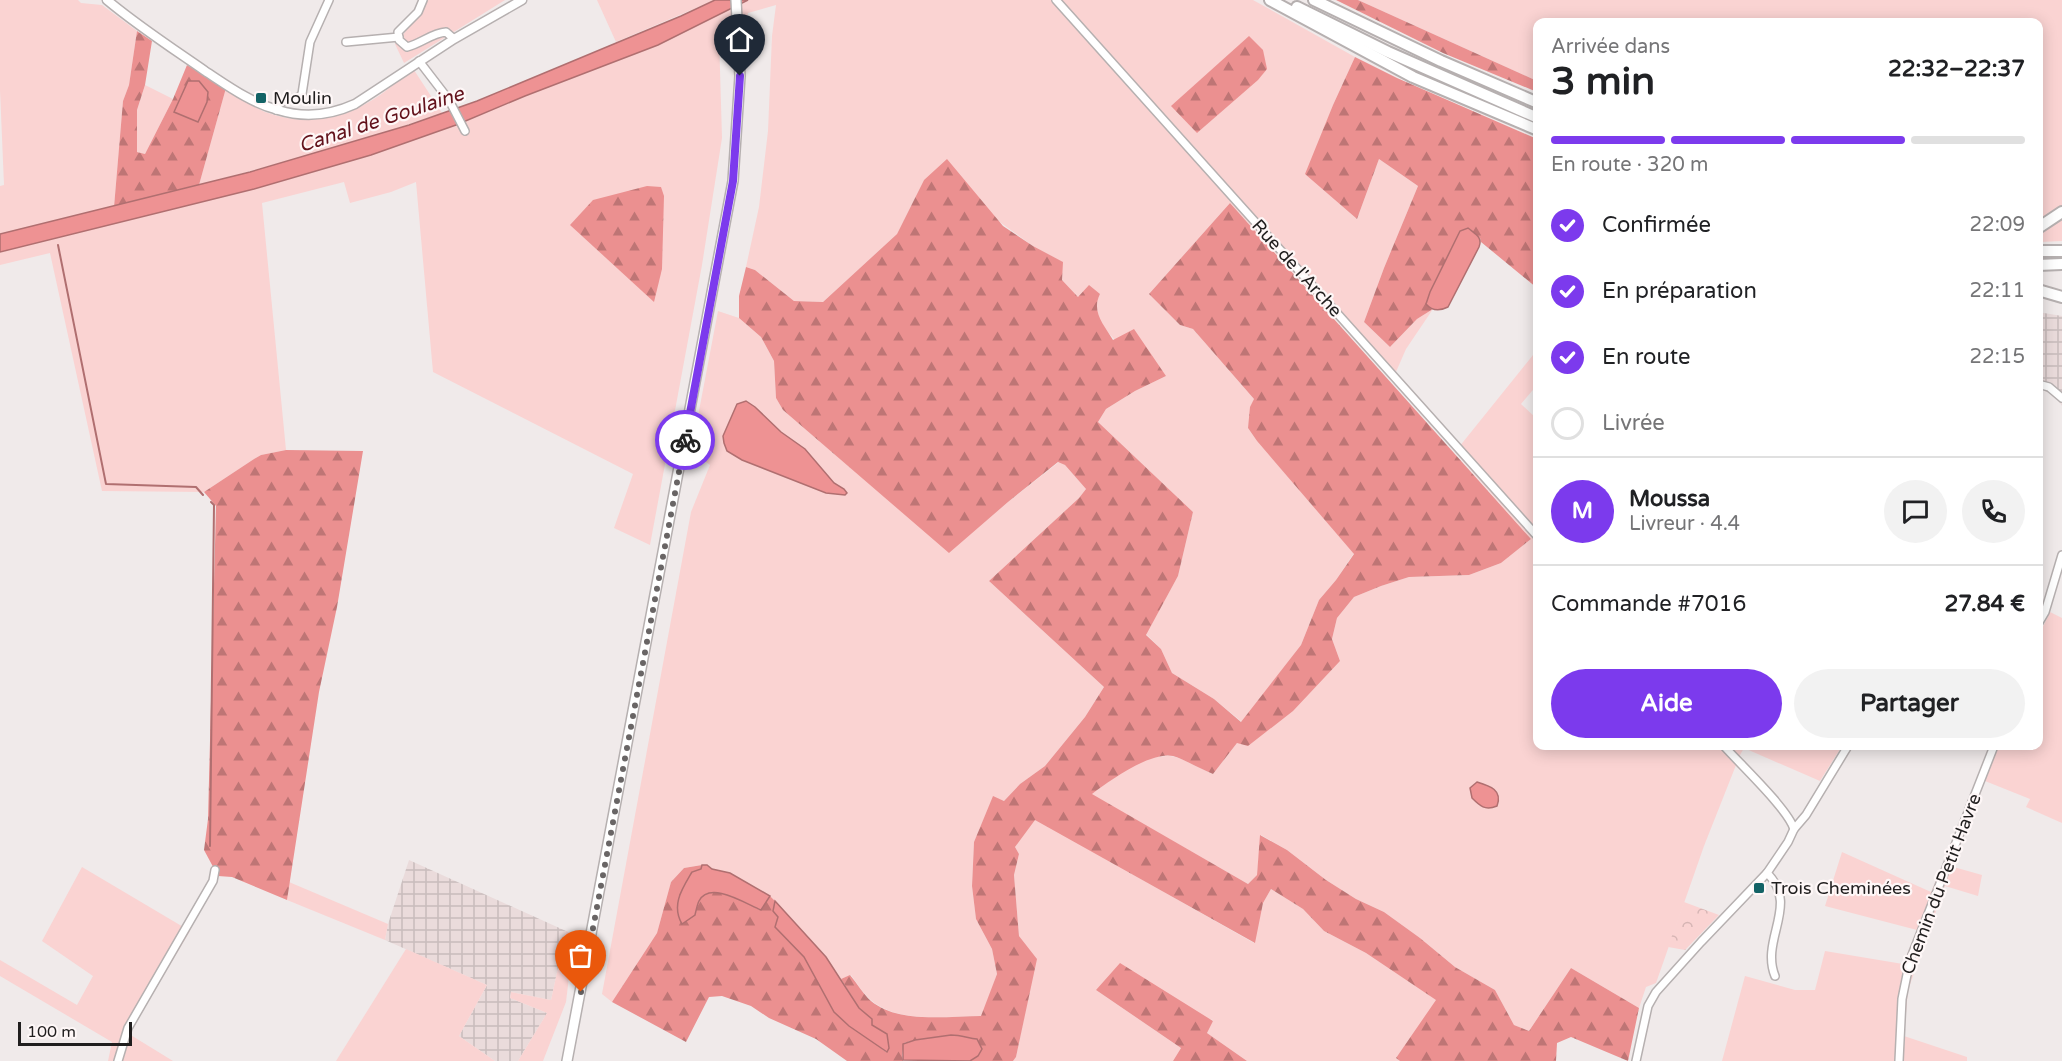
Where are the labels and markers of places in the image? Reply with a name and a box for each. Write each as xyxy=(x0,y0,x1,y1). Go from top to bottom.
pin xyxy=(714,14,765,76)
place label: Moulin xyxy=(273,87,332,109)
marker: Moulin xyxy=(254,91,268,105)
place label: Trois Cheminées xyxy=(1771,877,1911,899)
marker: Trois Cheminées xyxy=(1752,881,1766,895)
pin xyxy=(555,930,606,992)

